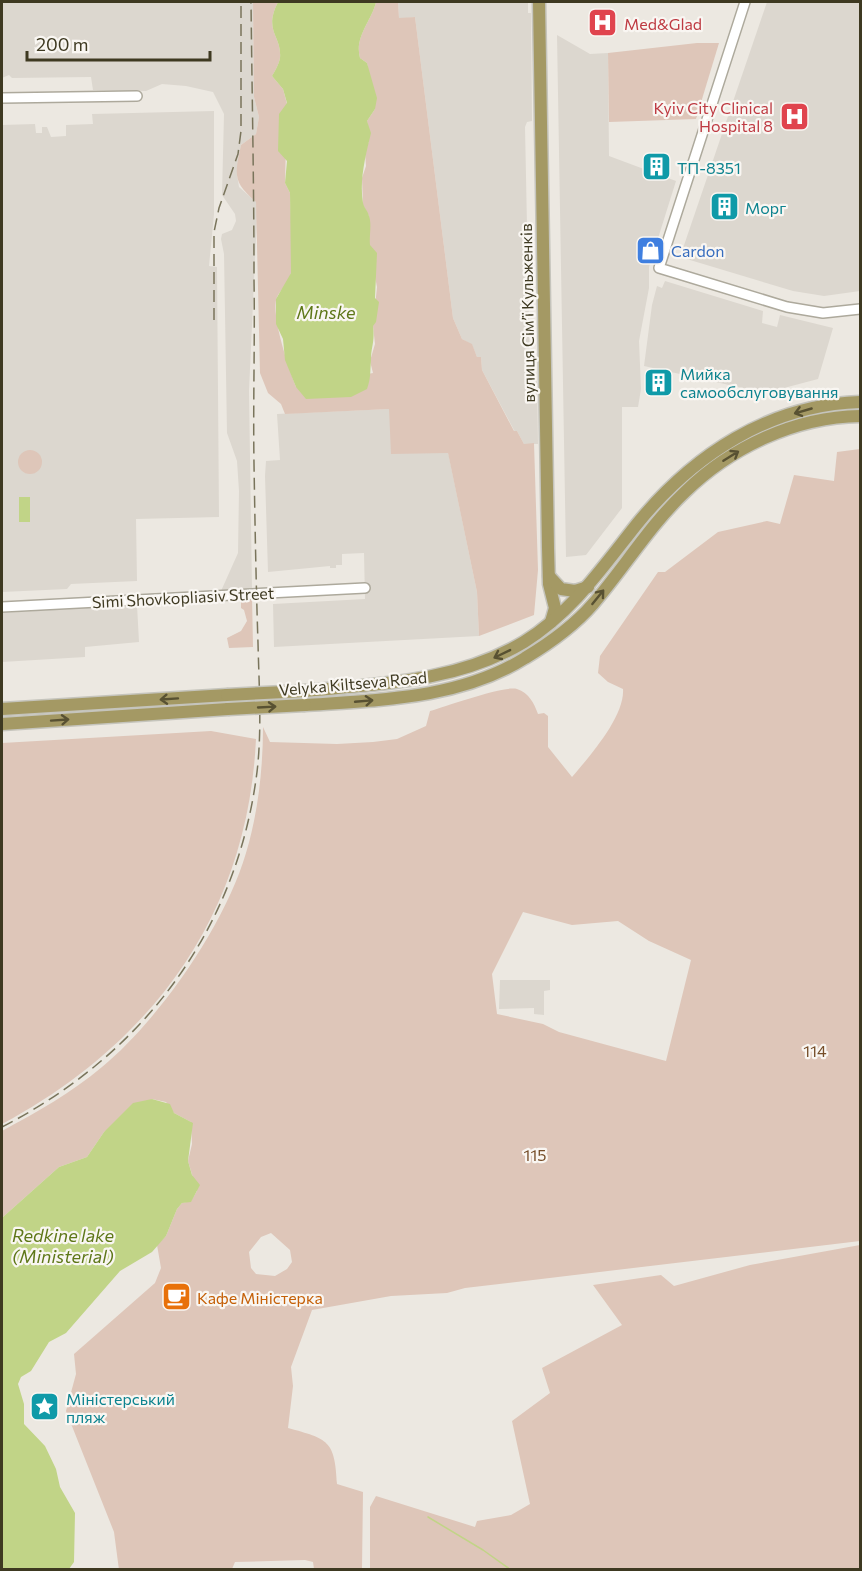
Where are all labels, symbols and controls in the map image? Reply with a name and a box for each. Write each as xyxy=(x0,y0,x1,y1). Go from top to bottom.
hospital icon: Med&Glad xyxy=(587,7,619,39)
place label: Med&Glad xyxy=(624,14,702,33)
scale bar xyxy=(27,24,210,62)
text: 200 m xyxy=(36,33,89,55)
place label: Kyiv City Clinical Hospital 8 xyxy=(653,98,773,135)
hospital icon: Kyiv City Clinical Hospital 8 xyxy=(778,100,810,132)
building icon: ТП-8351 xyxy=(640,151,672,183)
place label: ТП-8351 xyxy=(677,158,741,177)
building icon: Морг xyxy=(708,191,740,223)
place label: Морг xyxy=(745,198,786,217)
street label: вулиця Сімʼї Кульженків xyxy=(516,223,538,403)
shop icon: Cardon xyxy=(634,234,666,266)
place label: Cardon xyxy=(671,241,724,260)
water label: Minske xyxy=(296,301,356,323)
place label: Мийка самообслуговування xyxy=(680,364,838,401)
building icon: Мийка самообслуговування xyxy=(643,366,675,398)
one-way arrow xyxy=(794,406,813,417)
one-way arrow xyxy=(722,450,739,462)
street label: Simi Shovkopliasiv Street xyxy=(91,583,275,611)
one-way arrow xyxy=(592,589,605,605)
one-way arrow xyxy=(493,648,511,660)
street label: Velyka Kiltseva Road xyxy=(278,667,428,699)
one-way arrow xyxy=(159,693,179,704)
one-way arrow xyxy=(353,695,373,706)
one-way arrow xyxy=(256,701,276,712)
one-way arrow xyxy=(49,715,69,726)
park label: 114 xyxy=(803,1041,827,1060)
park label: 115 xyxy=(524,1145,546,1164)
water label: Redkine lake (Ministerial) xyxy=(12,1224,114,1267)
cafe icon: Кафе Міністерка xyxy=(160,1281,192,1313)
place label: Кафе Міністерка xyxy=(197,1288,323,1307)
place label: Міністерський пляж xyxy=(66,1389,175,1426)
place icon: Міністерський пляж xyxy=(29,1391,61,1423)

